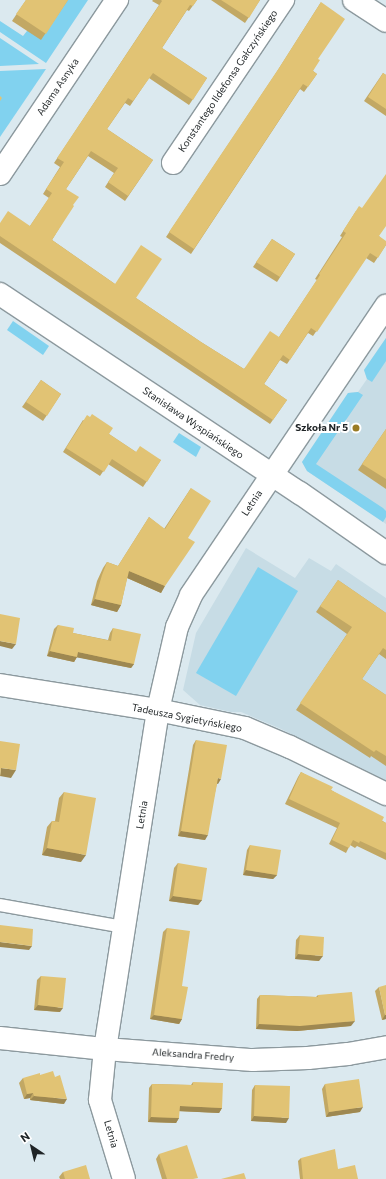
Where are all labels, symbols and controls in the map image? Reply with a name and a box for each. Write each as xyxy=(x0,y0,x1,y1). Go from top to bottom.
street label: Konstantego Ildefonsa Gałczyńskiego xyxy=(176,8,280,154)
street label: Adama Asnyka xyxy=(34,56,82,118)
street label: Stanisława Wyspiańskiego xyxy=(140,385,246,461)
place label: Szkoła Nr 5 xyxy=(295,422,348,434)
marker: Szkoła Nr 5 xyxy=(351,423,361,433)
street label: Letnia xyxy=(239,488,265,518)
street label: Tadeusza Sygietyńskiego xyxy=(131,701,243,735)
street label: Letnia xyxy=(134,800,150,830)
street label: Aleksandra Fredry xyxy=(152,1046,234,1064)
street label: Letnia xyxy=(101,1119,121,1149)
north arrow xyxy=(12,1127,52,1167)
text: N xyxy=(18,1129,32,1144)

